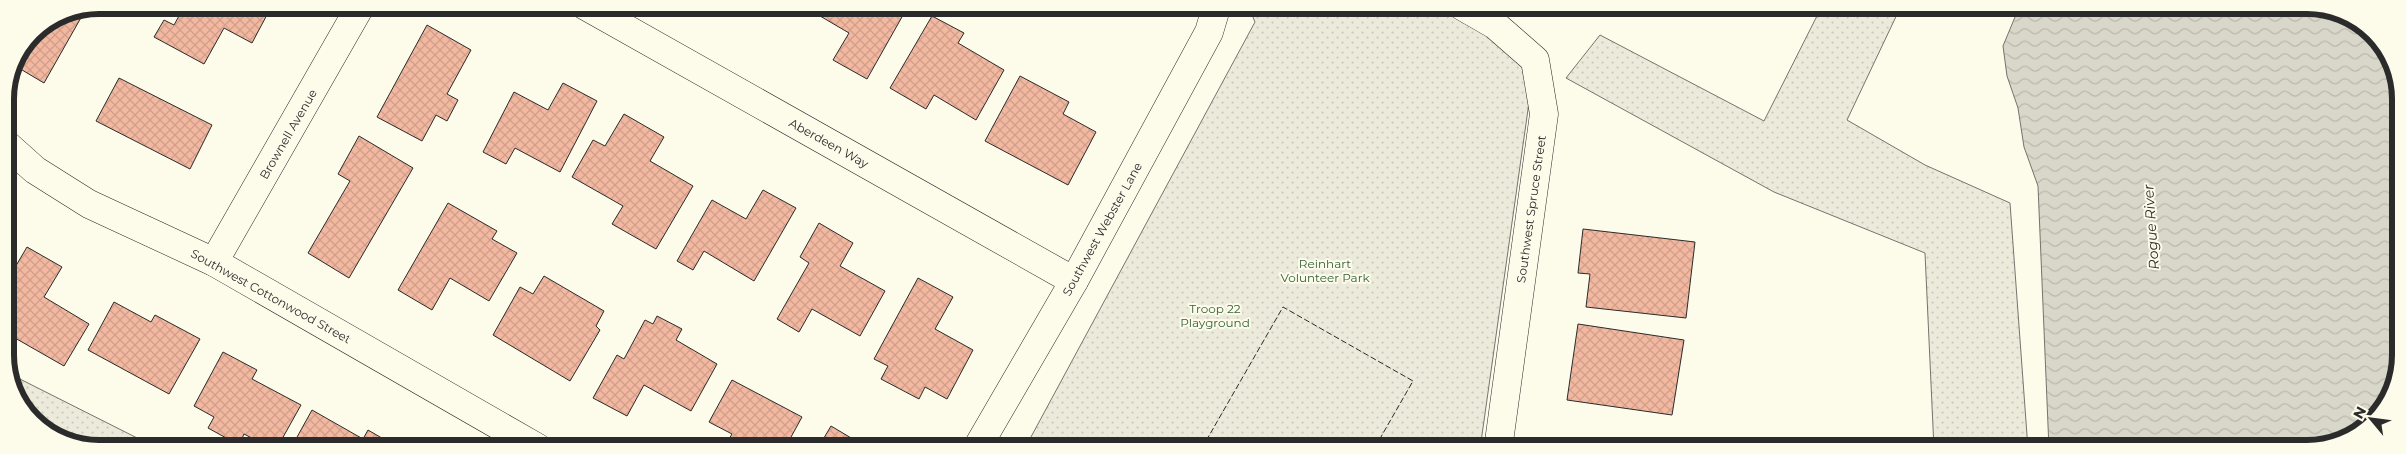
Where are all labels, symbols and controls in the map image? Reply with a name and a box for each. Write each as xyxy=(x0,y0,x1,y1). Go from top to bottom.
street label: Brownell Avenue xyxy=(256,86,320,182)
street label: Aberdeen Way xyxy=(787,115,872,171)
street label: Southwest Spruce Street xyxy=(1513,134,1549,284)
street label: Southwest Webster Lane xyxy=(1059,160,1145,298)
water label: Rogue River xyxy=(2139,183,2163,270)
street label: Southwest Cottonwood Street xyxy=(188,246,354,346)
park label: Reinhart Volunteer Park xyxy=(1280,256,1370,285)
park label: Troop 22 Playground xyxy=(1180,301,1250,330)
north arrow xyxy=(2346,394,2396,444)
text: N xyxy=(2349,403,2370,422)

